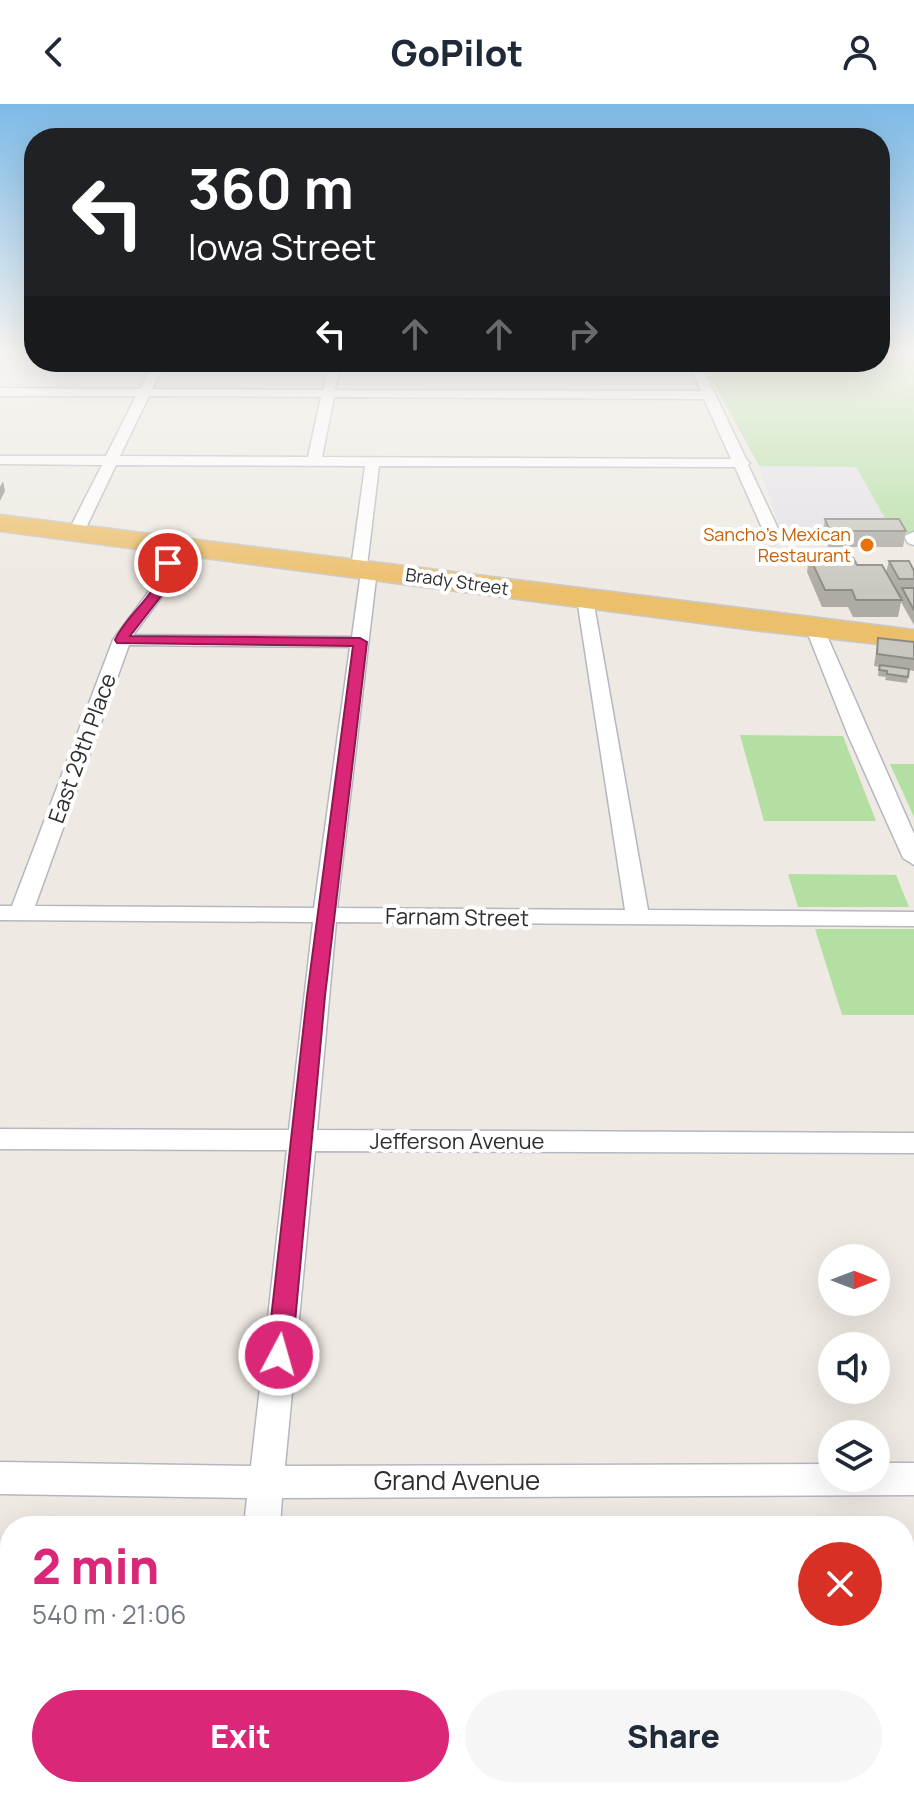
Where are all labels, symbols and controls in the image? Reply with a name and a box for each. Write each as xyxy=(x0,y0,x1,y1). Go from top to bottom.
text: GoPilot xyxy=(391,28,523,77)
icon: back xyxy=(32,30,76,74)
icon: person xyxy=(838,30,882,74)
text: 360 m xyxy=(188,149,354,226)
icon: left xyxy=(56,160,160,264)
text: Iowa Street xyxy=(188,222,376,271)
icon: left xyxy=(309,312,353,356)
icon: ahead xyxy=(393,312,437,356)
icon: ahead xyxy=(477,312,521,356)
icon: right xyxy=(561,312,605,356)
place label: Sancho's Mexican Restaurant xyxy=(703,522,851,567)
pin xyxy=(134,529,202,597)
marker: Sancho's Mexican Restaurant xyxy=(858,536,876,554)
icon: arrive xyxy=(146,541,190,585)
street label: Brady Street xyxy=(404,562,510,600)
street label: East 29th Place xyxy=(41,669,123,827)
street label: Farnam Street xyxy=(385,901,529,933)
street label: Jefferson Avenue xyxy=(370,1126,545,1156)
north arrow xyxy=(818,1244,890,1316)
map controls xyxy=(818,1244,890,1492)
position arrow xyxy=(237,1313,321,1397)
button: sound xyxy=(818,1332,890,1404)
button: layers xyxy=(818,1420,890,1492)
street label: Grand Avenue xyxy=(374,1462,540,1498)
text: 2 min xyxy=(32,1533,159,1598)
button: close xyxy=(798,1542,882,1626)
text: 540 m · 21:06 xyxy=(32,1596,186,1632)
button: Exit xyxy=(32,1690,449,1782)
button: Share xyxy=(465,1690,882,1782)

